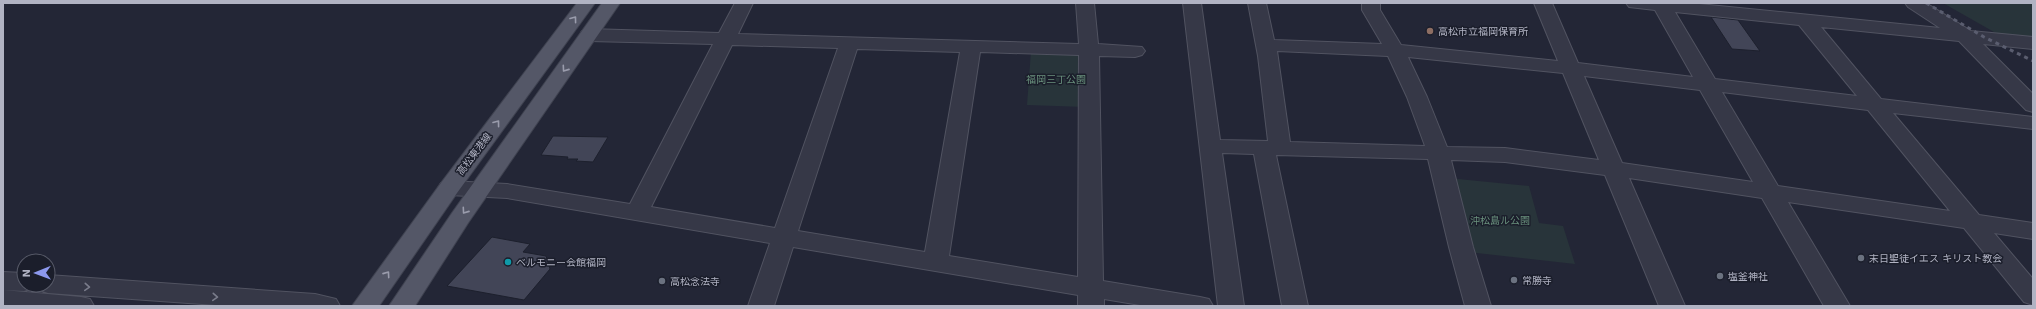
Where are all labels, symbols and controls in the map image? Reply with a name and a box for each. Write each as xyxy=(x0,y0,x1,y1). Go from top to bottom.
one-way arrow xyxy=(570,16,577,23)
marker: 高松市立福岡保育所 xyxy=(1425,26,1435,36)
place label: 高松市立福岡保育所 xyxy=(1438,26,1528,37)
one-way arrow xyxy=(563,65,570,72)
park label: 福岡三丁公園 xyxy=(1026,74,1086,85)
one-way arrow xyxy=(492,121,499,128)
street label: 高松東港線 xyxy=(455,131,493,177)
one-way arrow xyxy=(462,207,470,214)
park label: 沖松島ル公園 xyxy=(1470,215,1530,226)
north arrow xyxy=(16,253,56,293)
marker: 末日聖徒イエス キリスト教会 xyxy=(1856,253,1866,263)
place label: 末日聖徒イエス キリスト教会 xyxy=(1869,253,2002,264)
marker: ベルモニー会館福岡 xyxy=(503,257,513,267)
place label: ベルモニー会館福岡 xyxy=(516,257,606,268)
text: N xyxy=(20,269,33,277)
marker: 塩釜神社 xyxy=(1715,271,1725,281)
place label: 塩釜神社 xyxy=(1728,271,1768,282)
one-way arrow xyxy=(382,272,389,279)
marker: 常勝寺 xyxy=(1509,275,1519,285)
place label: 常勝寺 xyxy=(1522,275,1552,286)
marker: 高松念法寺 xyxy=(657,276,667,286)
place label: 高松念法寺 xyxy=(670,276,720,287)
one-way arrow xyxy=(84,282,90,291)
one-way arrow xyxy=(212,292,218,301)

